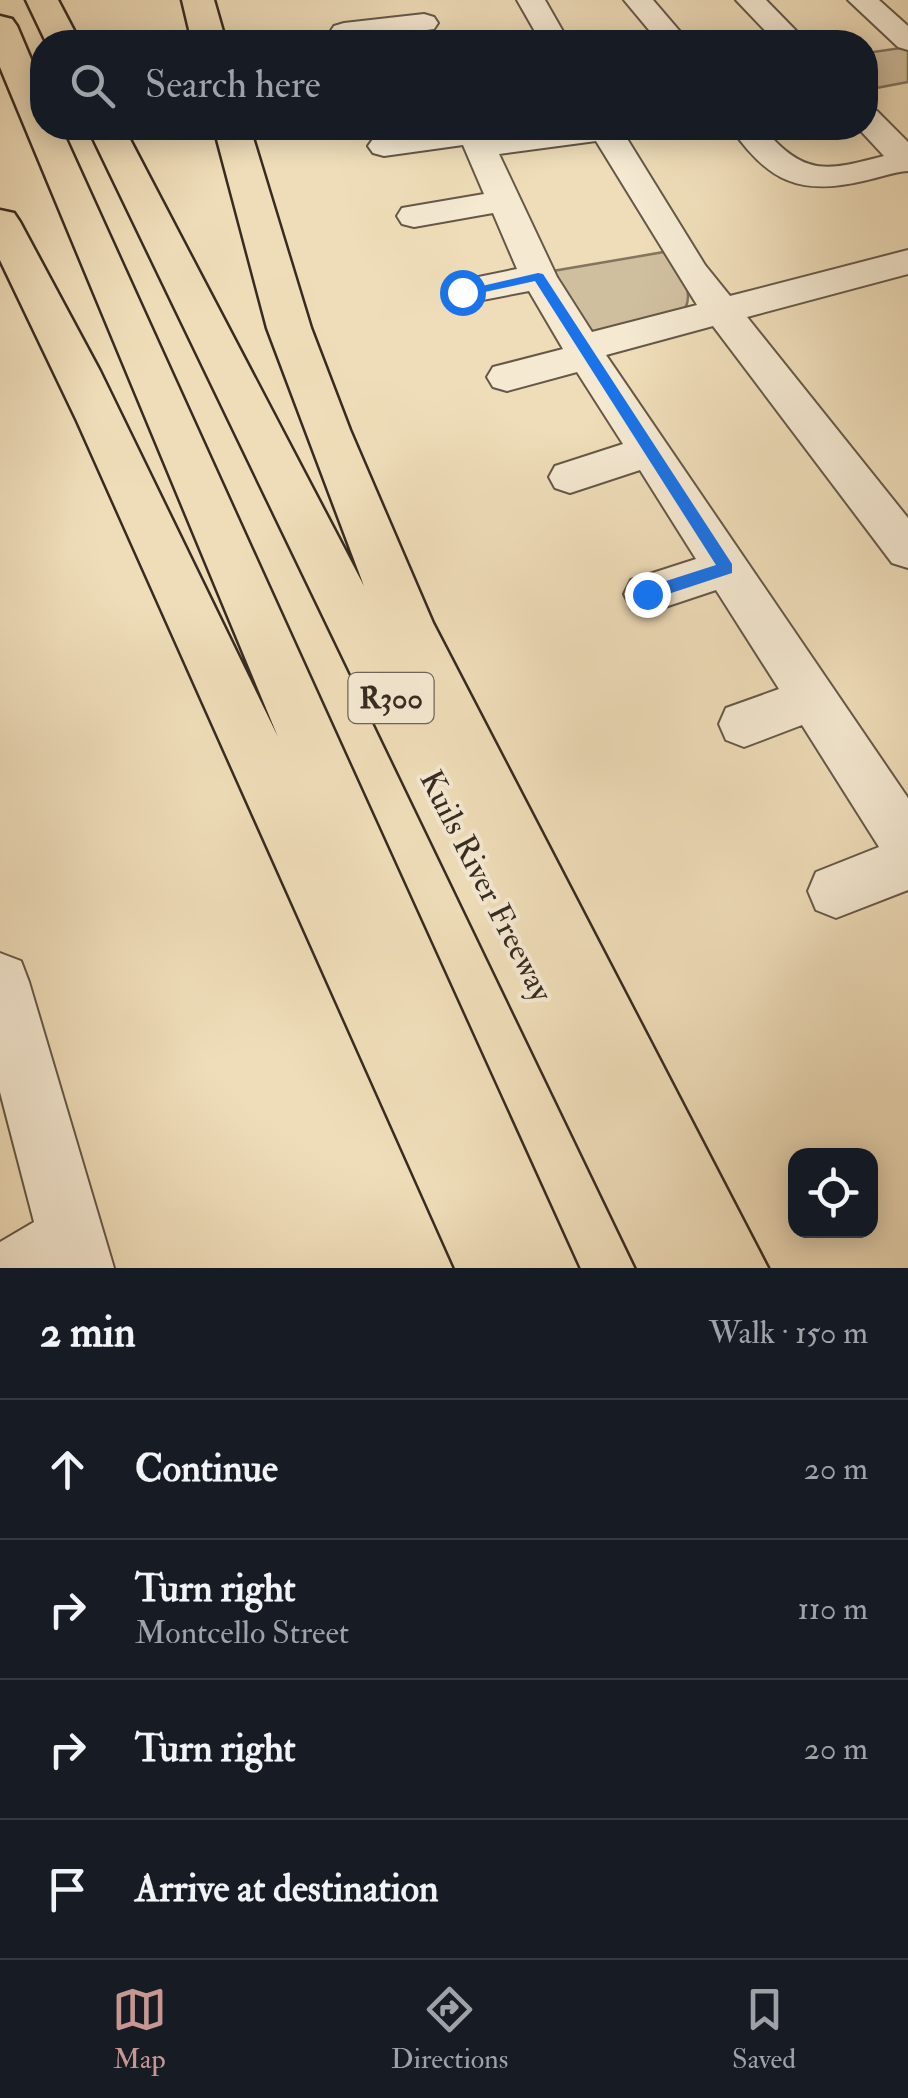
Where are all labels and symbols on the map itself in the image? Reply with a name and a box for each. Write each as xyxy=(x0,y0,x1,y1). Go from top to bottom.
route start xyxy=(440,270,486,316)
route end xyxy=(625,572,671,618)
road number: R300 xyxy=(348,673,434,723)
street label: Kuils River Freeway xyxy=(411,764,562,1009)

